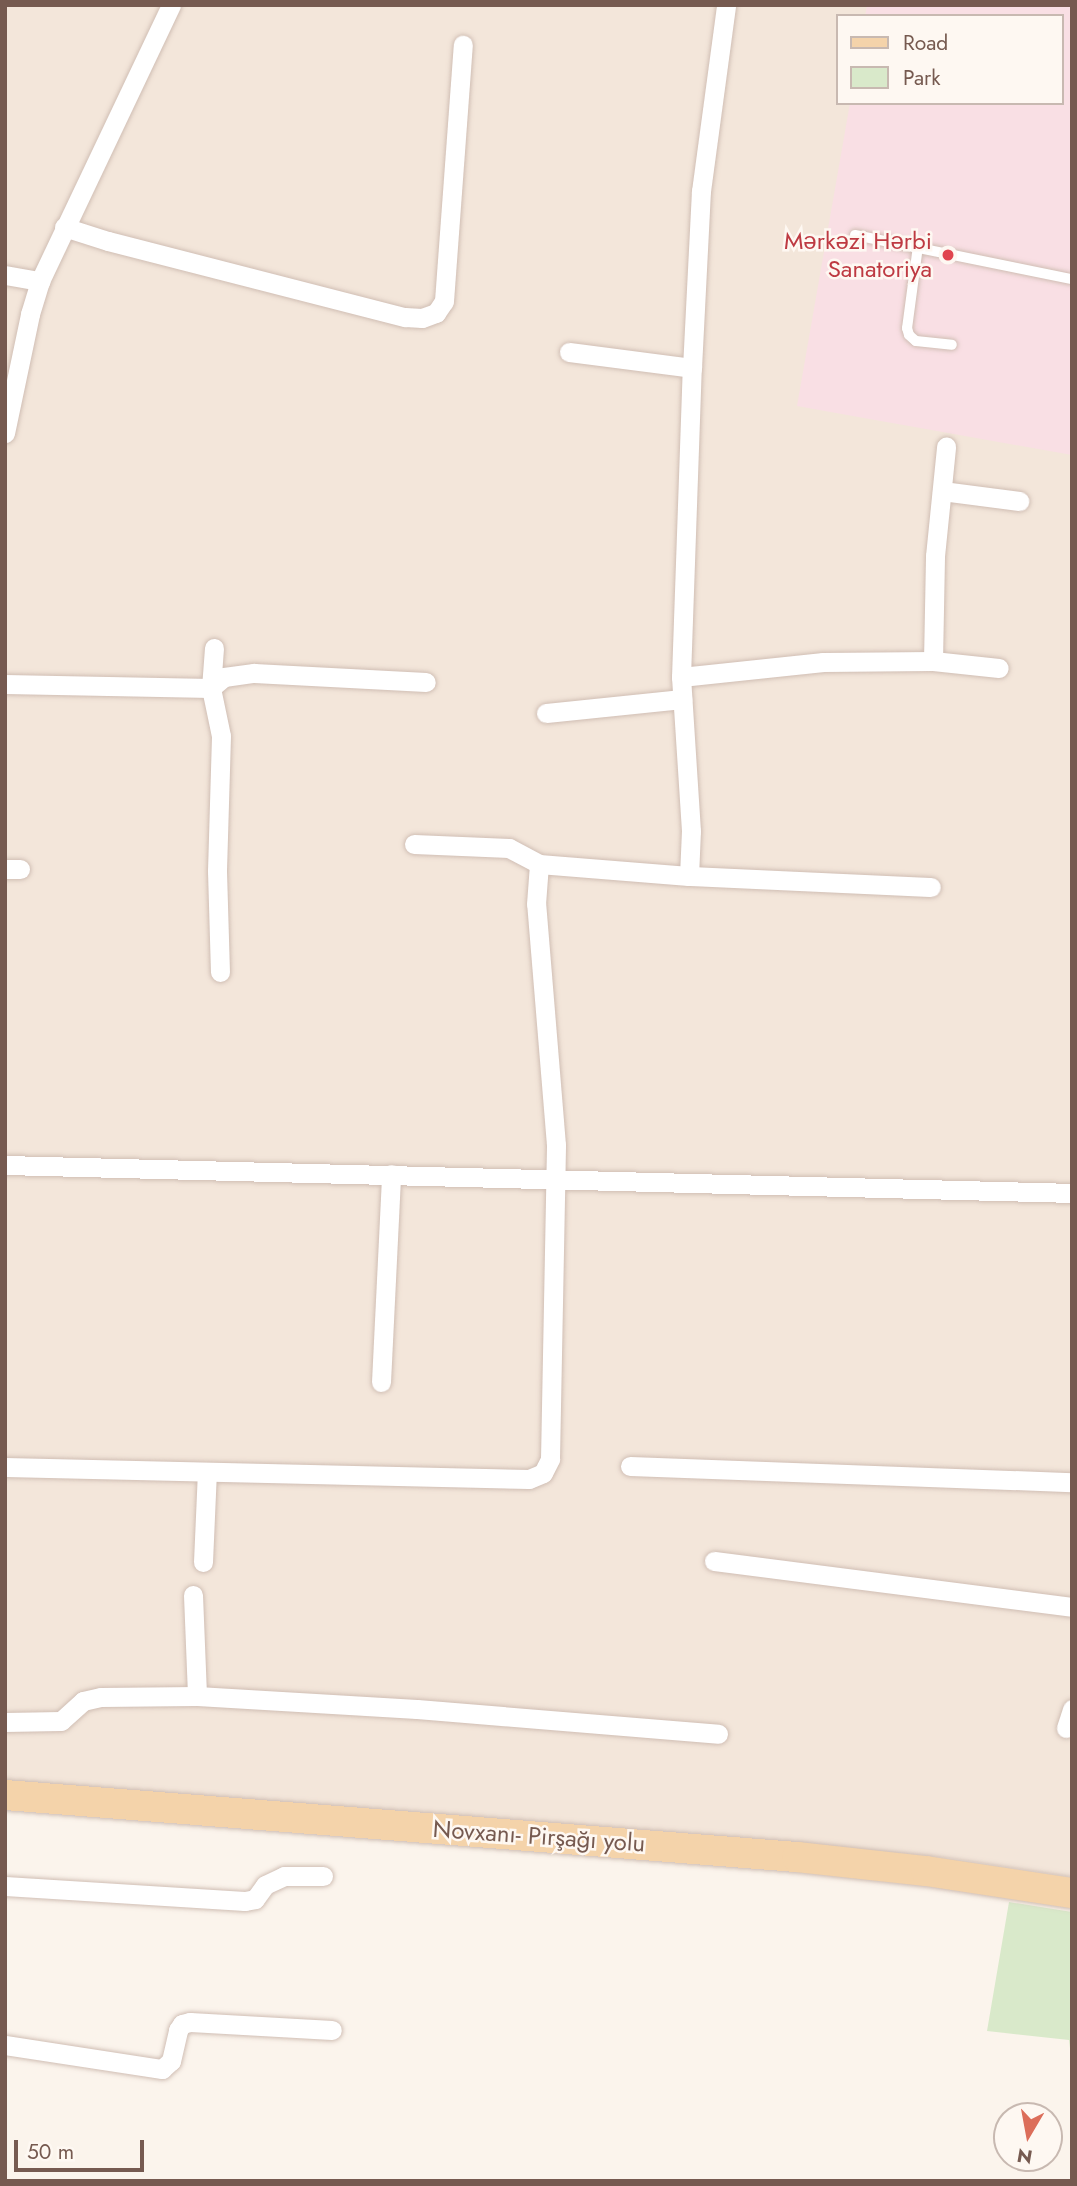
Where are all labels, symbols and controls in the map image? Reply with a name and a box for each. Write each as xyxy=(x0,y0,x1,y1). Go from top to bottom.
legend xyxy=(836,14,1063,105)
text: Road xyxy=(903,28,948,58)
text: Park xyxy=(903,63,940,93)
place label: Mərkəzi Hərbi Sanatoriya xyxy=(784,227,932,283)
marker: Mərkəzi Hərbi Sanatoriya xyxy=(938,245,958,265)
street label: Novxanı- Pirşağı yolu xyxy=(432,1814,646,1858)
north arrow xyxy=(993,2102,1063,2172)
scale bar xyxy=(18,2126,147,2170)
text: 50 m xyxy=(27,2137,74,2167)
text: N xyxy=(1015,2142,1034,2171)

